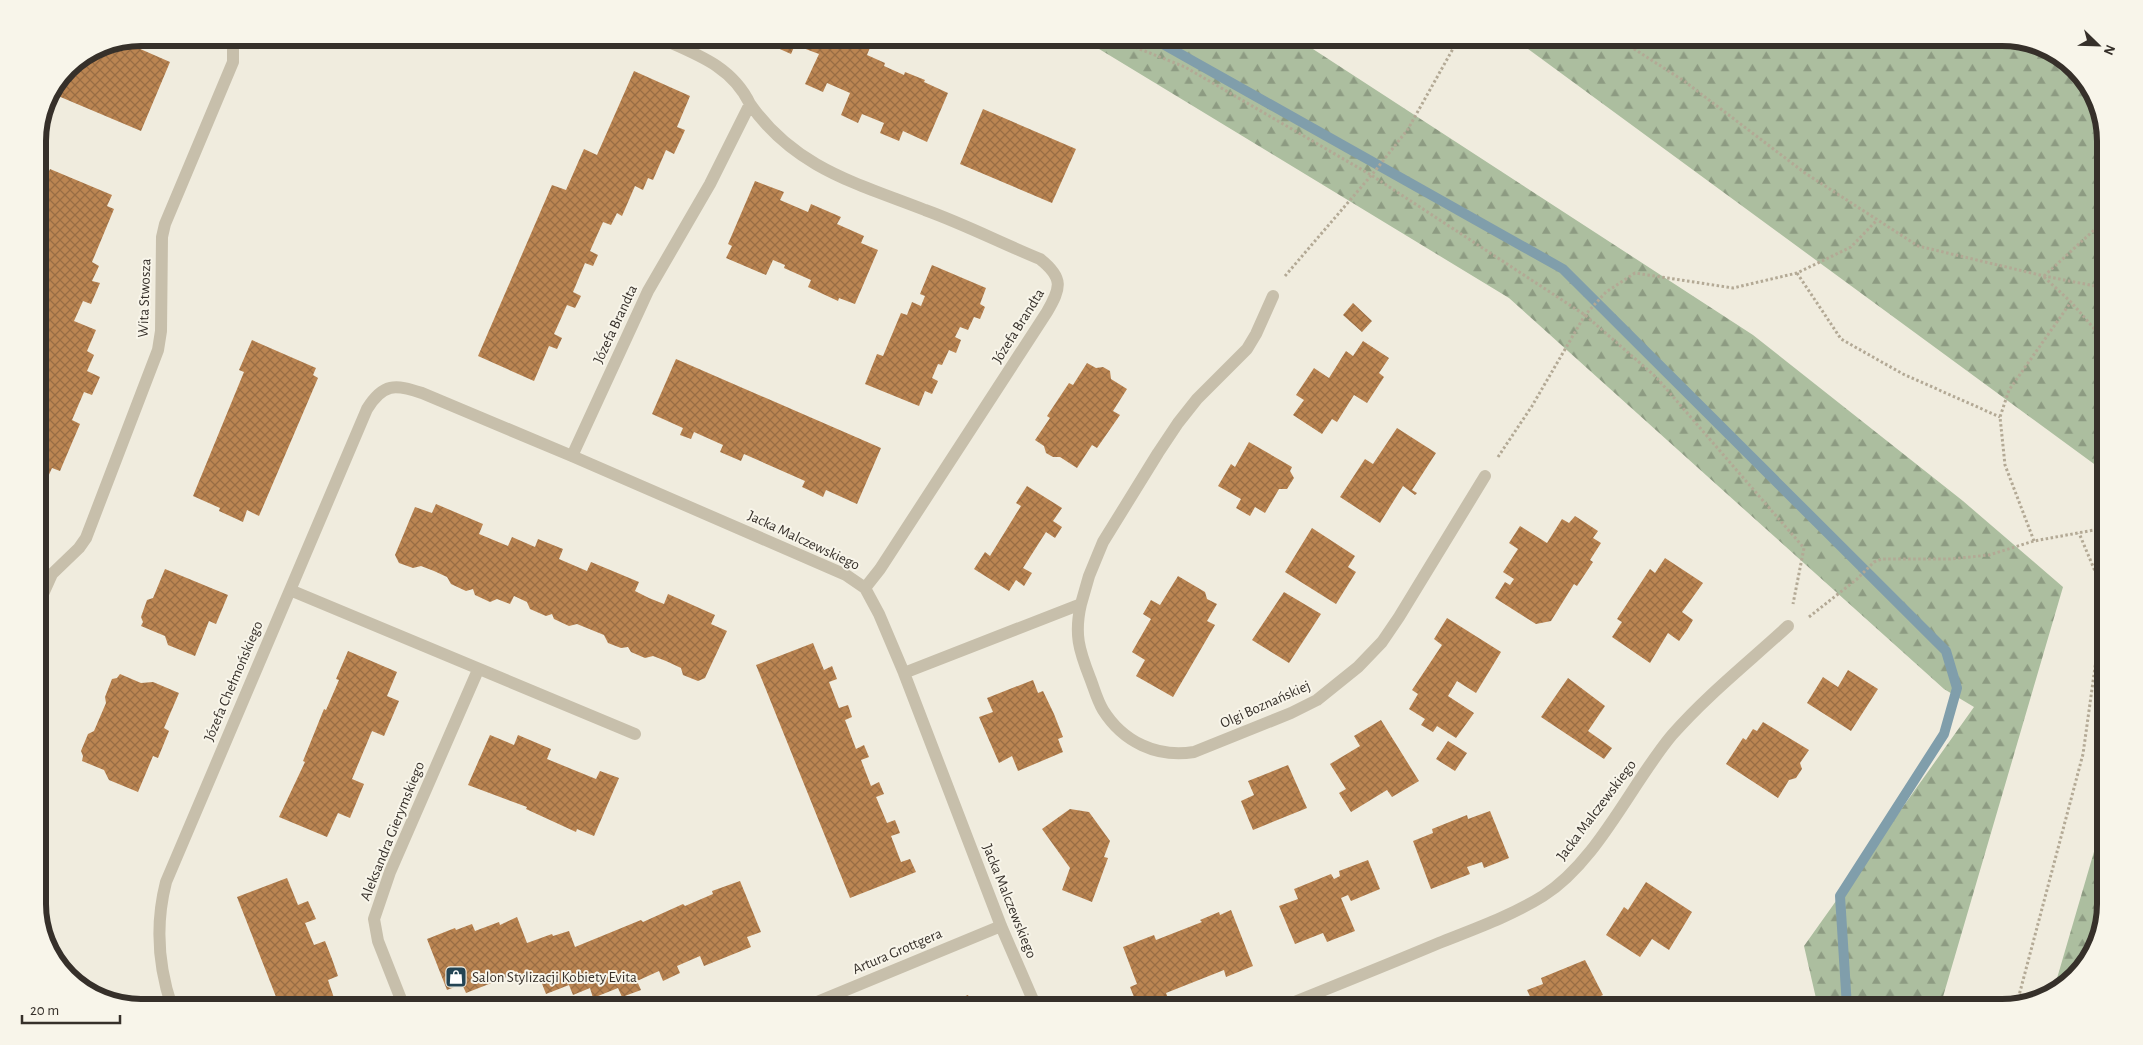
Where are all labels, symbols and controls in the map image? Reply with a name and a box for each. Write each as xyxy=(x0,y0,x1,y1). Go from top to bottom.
north arrow xyxy=(2073,20,2123,70)
text: N xyxy=(2101,42,2117,57)
street label: Wita Stwosza xyxy=(136,258,153,338)
street label: Józefa Brandta xyxy=(591,283,640,366)
street label: Józefa Brandta xyxy=(990,286,1047,366)
street label: Jacka Malczewskiego xyxy=(746,508,862,573)
street label: Józefa Chełmońskiego xyxy=(201,619,266,744)
street label: Olgi Boznańskiej xyxy=(1218,678,1313,731)
street label: Jacka Malczewskiego xyxy=(1554,757,1639,863)
street label: Aleksandra Gierymskiego xyxy=(358,760,427,903)
street label: Jacka Malczewskiego xyxy=(980,842,1039,960)
street label: Artura Grottgera xyxy=(850,926,944,977)
shop icon: Salon Stylizacji Kobiety Evita xyxy=(444,965,468,989)
place label: Salon Stylizacji Kobiety Evita xyxy=(472,970,637,985)
scale bar xyxy=(22,992,120,1024)
text: 20 m xyxy=(30,1003,59,1018)

